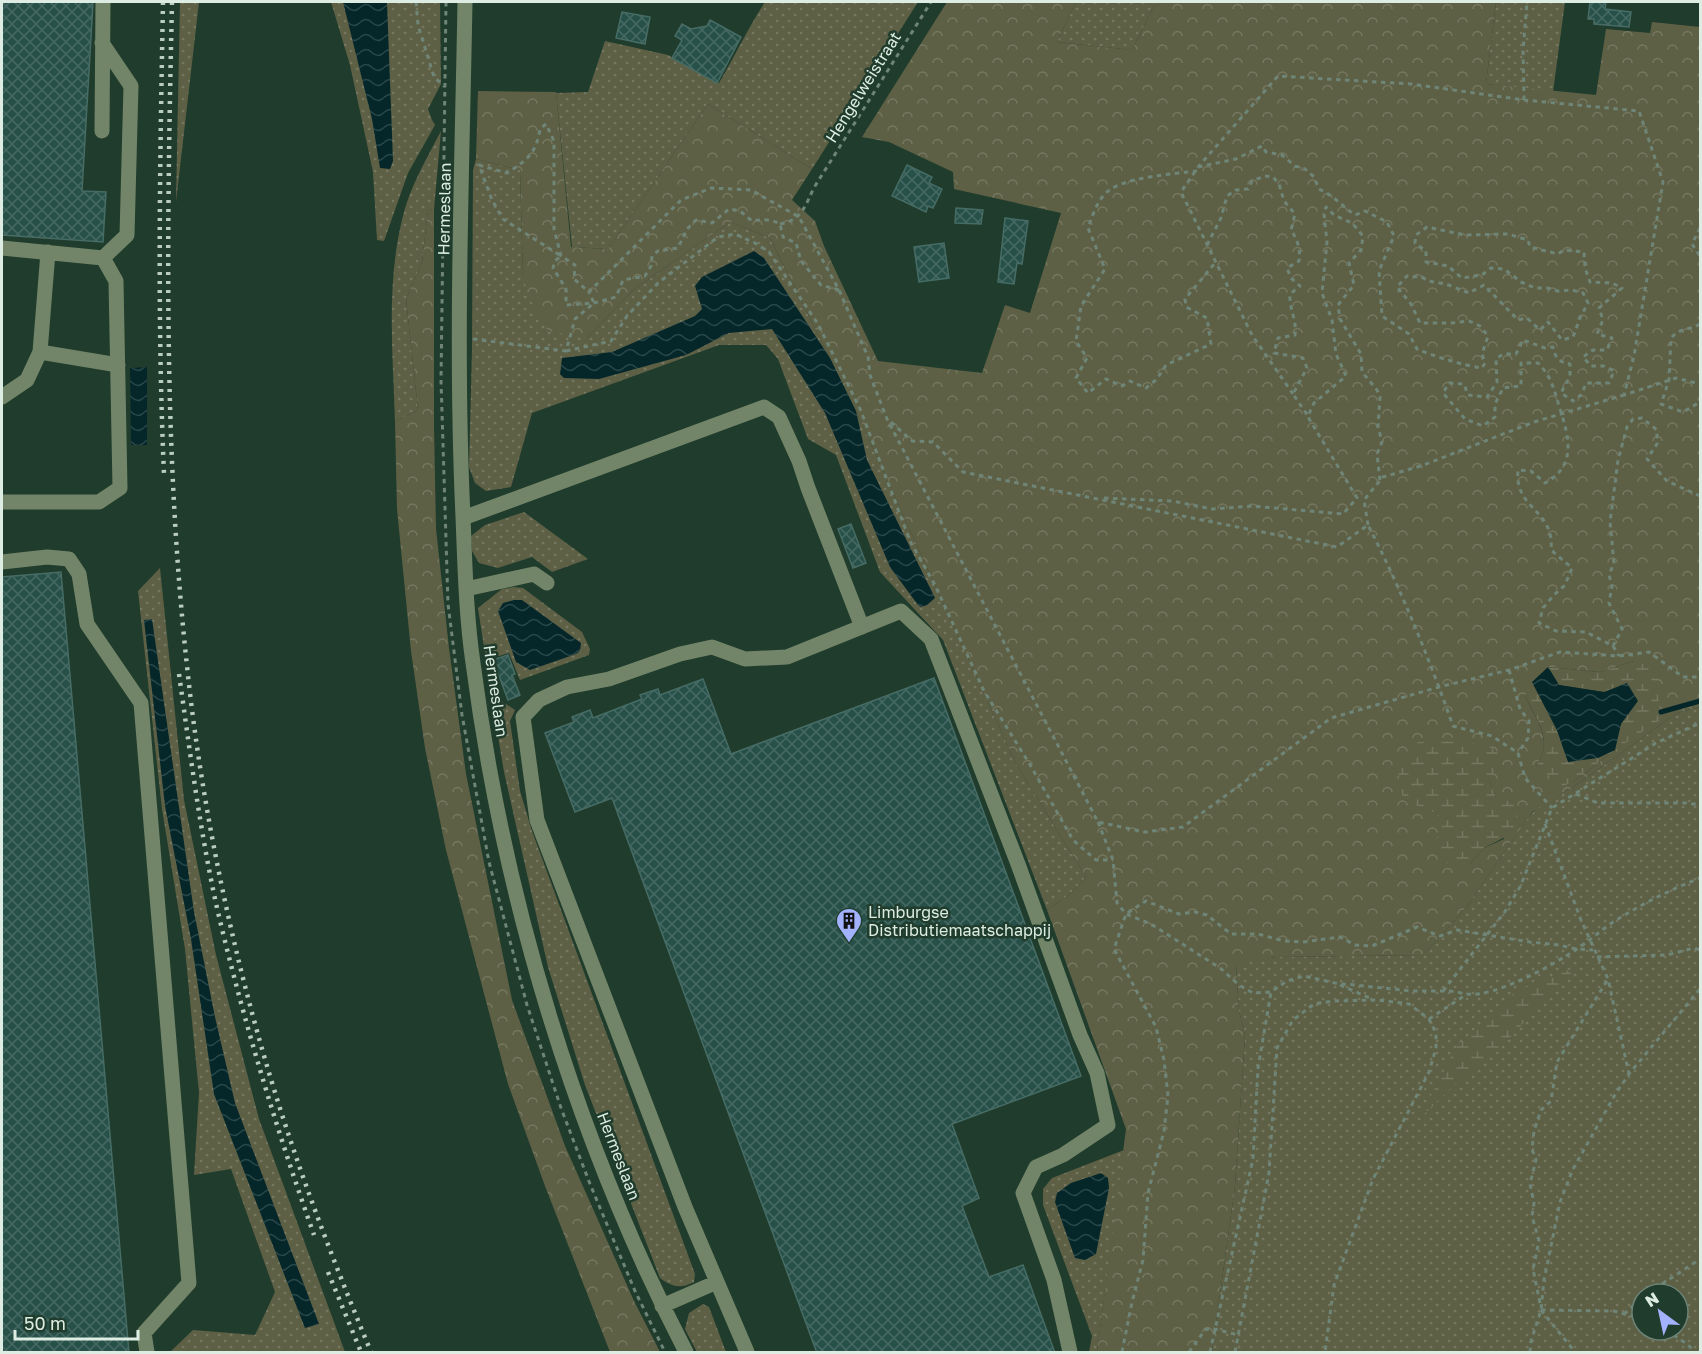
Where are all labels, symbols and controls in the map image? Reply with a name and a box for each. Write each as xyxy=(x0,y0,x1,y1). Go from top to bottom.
street label: Hengelweistraat xyxy=(821,28,905,146)
street label: Hermeslaan xyxy=(433,163,455,255)
street label: Hermeslaan xyxy=(480,644,512,738)
place label: Limburgse Distributiemaatschappij xyxy=(868,902,1051,940)
building icon: Limburgse Distributiemaatschappij xyxy=(834,906,864,944)
street label: Hermeslaan xyxy=(593,1109,645,1203)
north arrow xyxy=(1630,1282,1690,1342)
text: N xyxy=(1641,1288,1662,1311)
scale bar xyxy=(15,1303,138,1341)
text: 50 m xyxy=(24,1312,66,1334)

